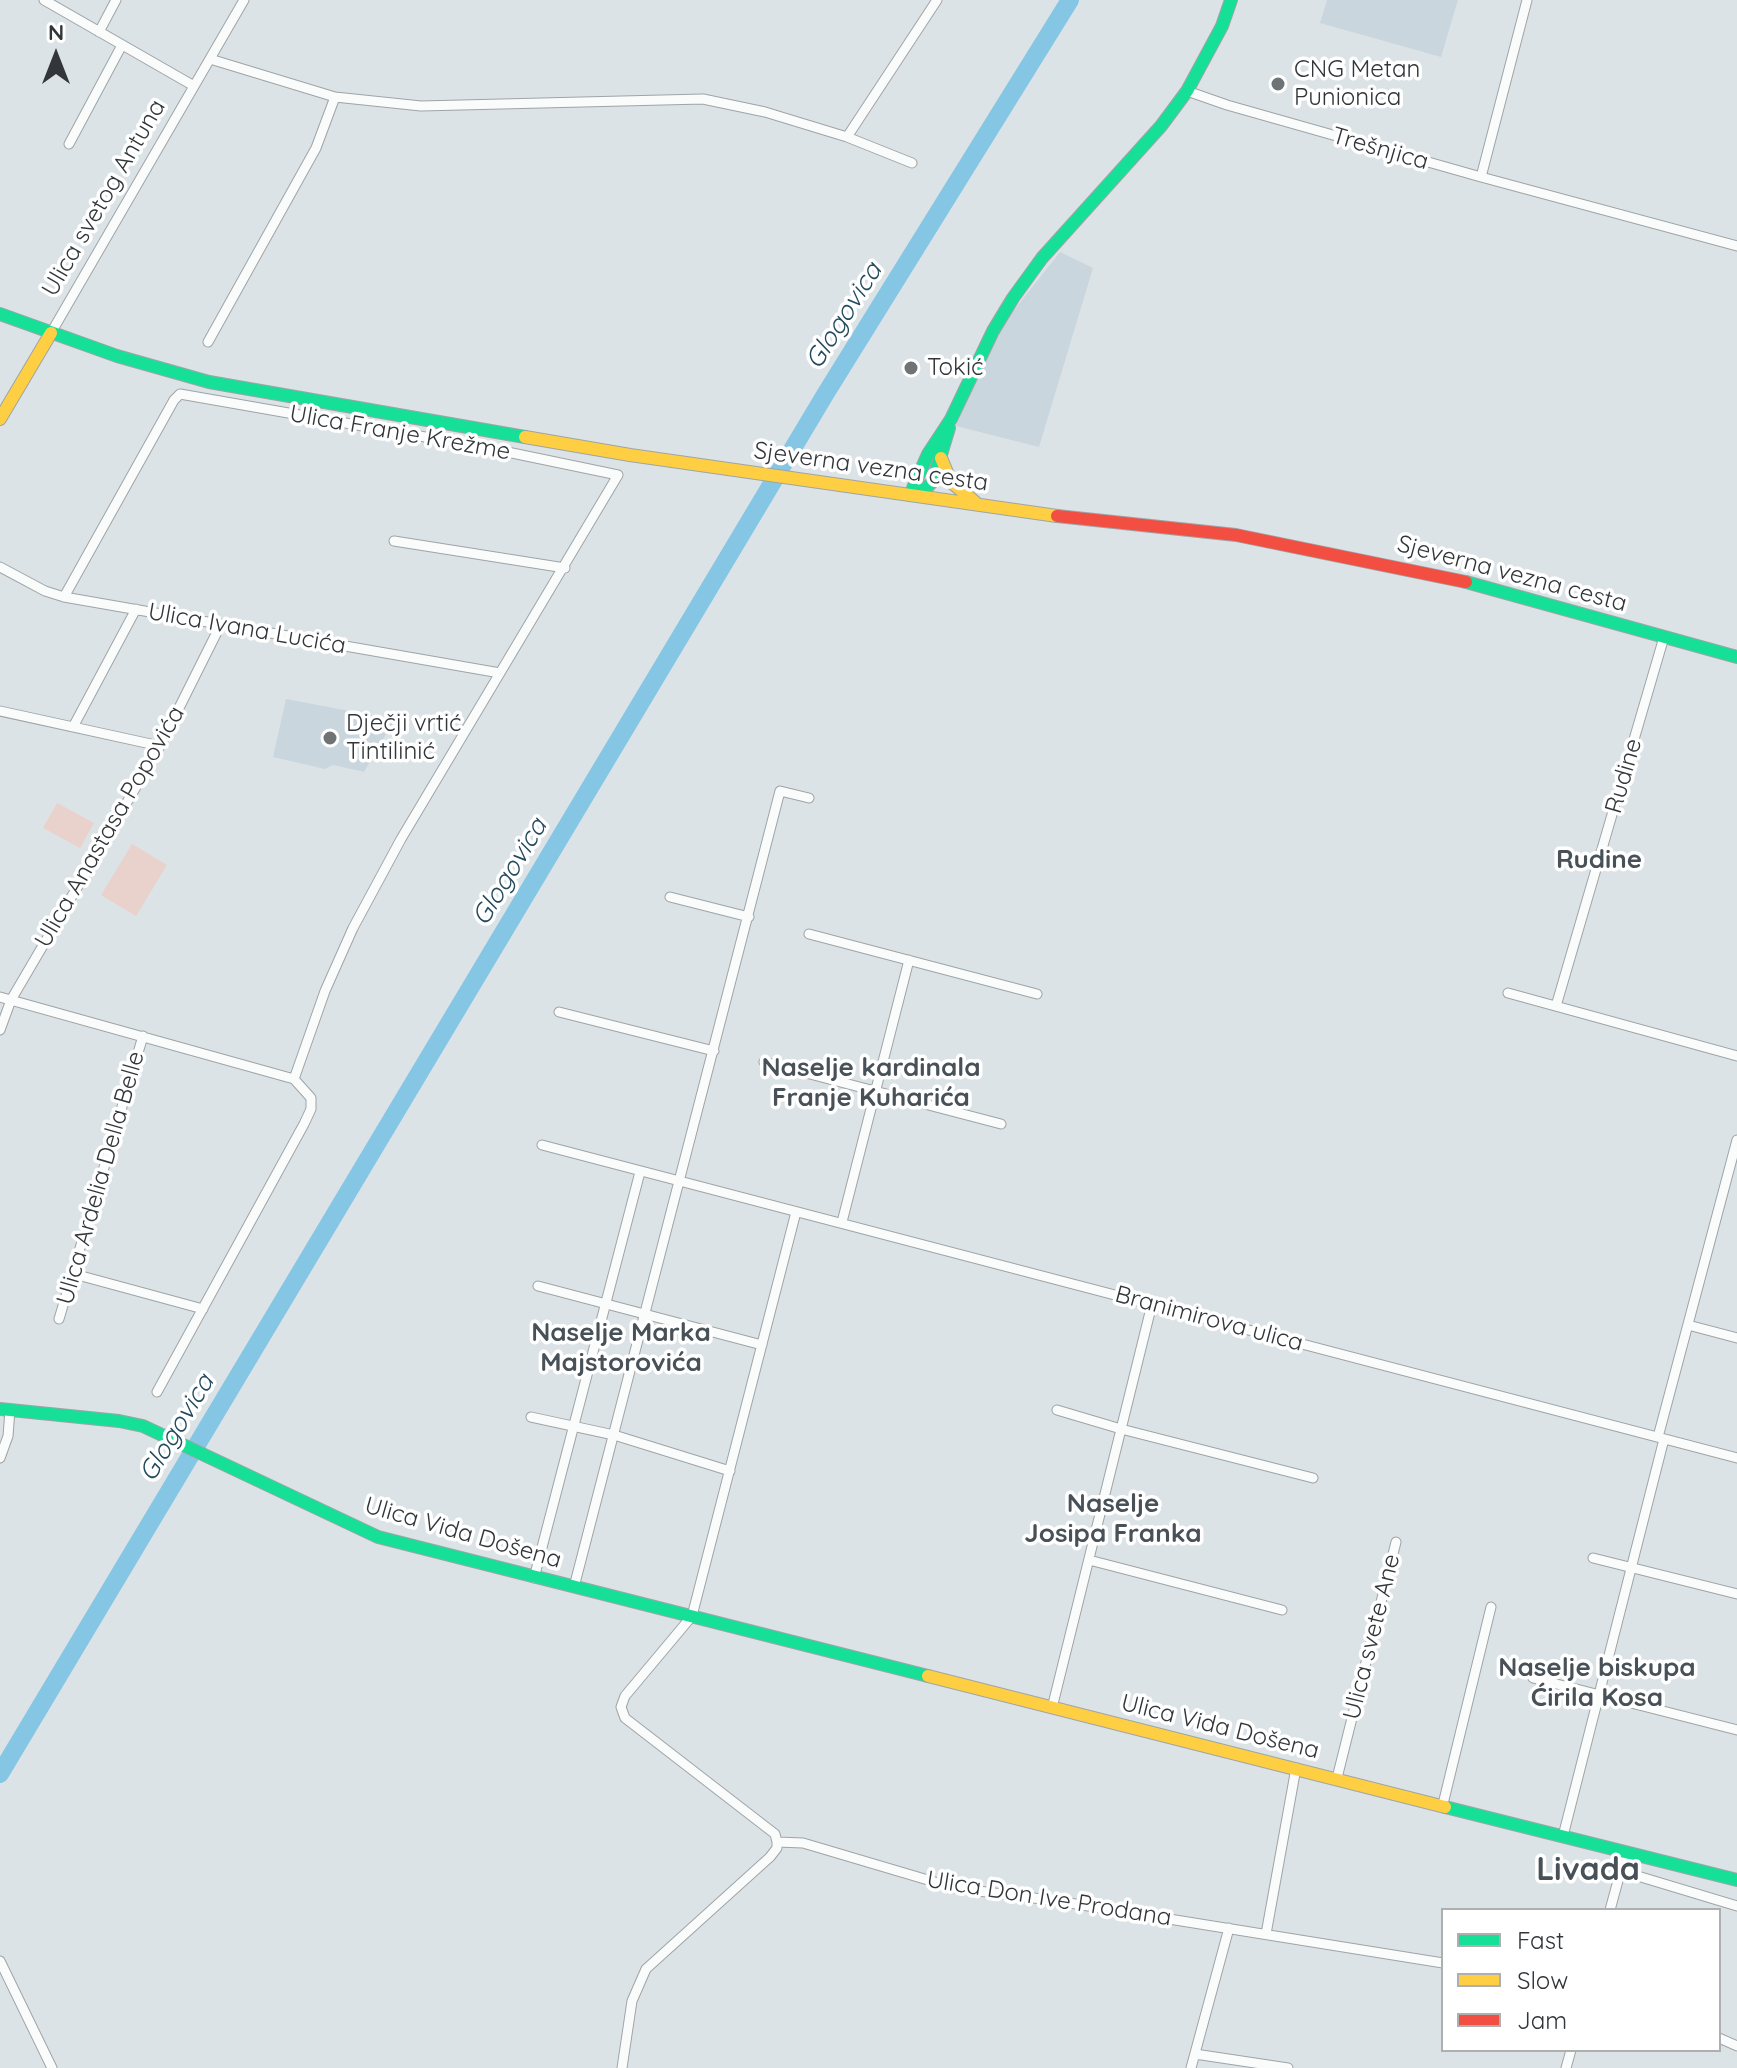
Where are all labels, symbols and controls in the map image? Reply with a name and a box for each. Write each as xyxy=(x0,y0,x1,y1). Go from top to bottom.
north arrow xyxy=(16,16,96,96)
text: N xyxy=(48,18,64,46)
place label: CNG Metan Punionica xyxy=(1294,56,1420,112)
marker: CNG Metan Punionica xyxy=(1269,75,1287,93)
street label: Ulica svetog Antuna xyxy=(36,95,172,301)
street label: Trešnjica xyxy=(1328,122,1432,176)
water label: Glogovica xyxy=(799,257,889,375)
place label: Tokić xyxy=(927,354,984,382)
marker: Tokić xyxy=(902,359,920,377)
street label: Ulica Franje Krežme xyxy=(287,399,513,467)
street label: Sjeverna vezna cesta xyxy=(752,436,990,498)
street label: Sjeverna vezna cesta xyxy=(1394,530,1630,618)
street label: Ulica Ivana Lucića xyxy=(146,597,348,661)
street label: Ulica Anastasa Popovića xyxy=(29,701,191,953)
place label: Dječji vrtić Tintilinić xyxy=(346,710,462,766)
marker: Dječji vrtić Tintilinić xyxy=(321,729,339,747)
street label: Rudine xyxy=(1600,735,1648,817)
water label: Glogovica xyxy=(466,813,554,931)
district label: Rudine xyxy=(1556,844,1642,876)
street label: Ulica Ardelia Della Belle xyxy=(51,1048,151,1308)
district label: Naselje kardinala Franje Kuharića xyxy=(761,1052,981,1114)
street label: Branimirova ulica xyxy=(1112,1280,1306,1358)
district label: Naselje Marka Majstorovića xyxy=(531,1317,711,1378)
water label: Glogovica xyxy=(133,1369,221,1487)
district label: Naselje Josipa Franka xyxy=(1024,1488,1202,1550)
street label: Ulica Vida Došena xyxy=(361,1491,565,1575)
street label: Ulica svete Ane xyxy=(1337,1551,1407,1723)
district label: Naselje biskupa Ćirila Kosa xyxy=(1498,1652,1696,1714)
street label: Ulica Vida Došena xyxy=(1118,1688,1322,1766)
district label: Livada xyxy=(1536,1851,1640,1889)
street label: Ulica Don Ive Prodana xyxy=(925,1865,1173,1933)
legend xyxy=(1441,1908,1721,2052)
text: Fast xyxy=(1517,1925,1564,1955)
text: Slow xyxy=(1517,1965,1568,1995)
text: Jam xyxy=(1517,2005,1567,2035)

